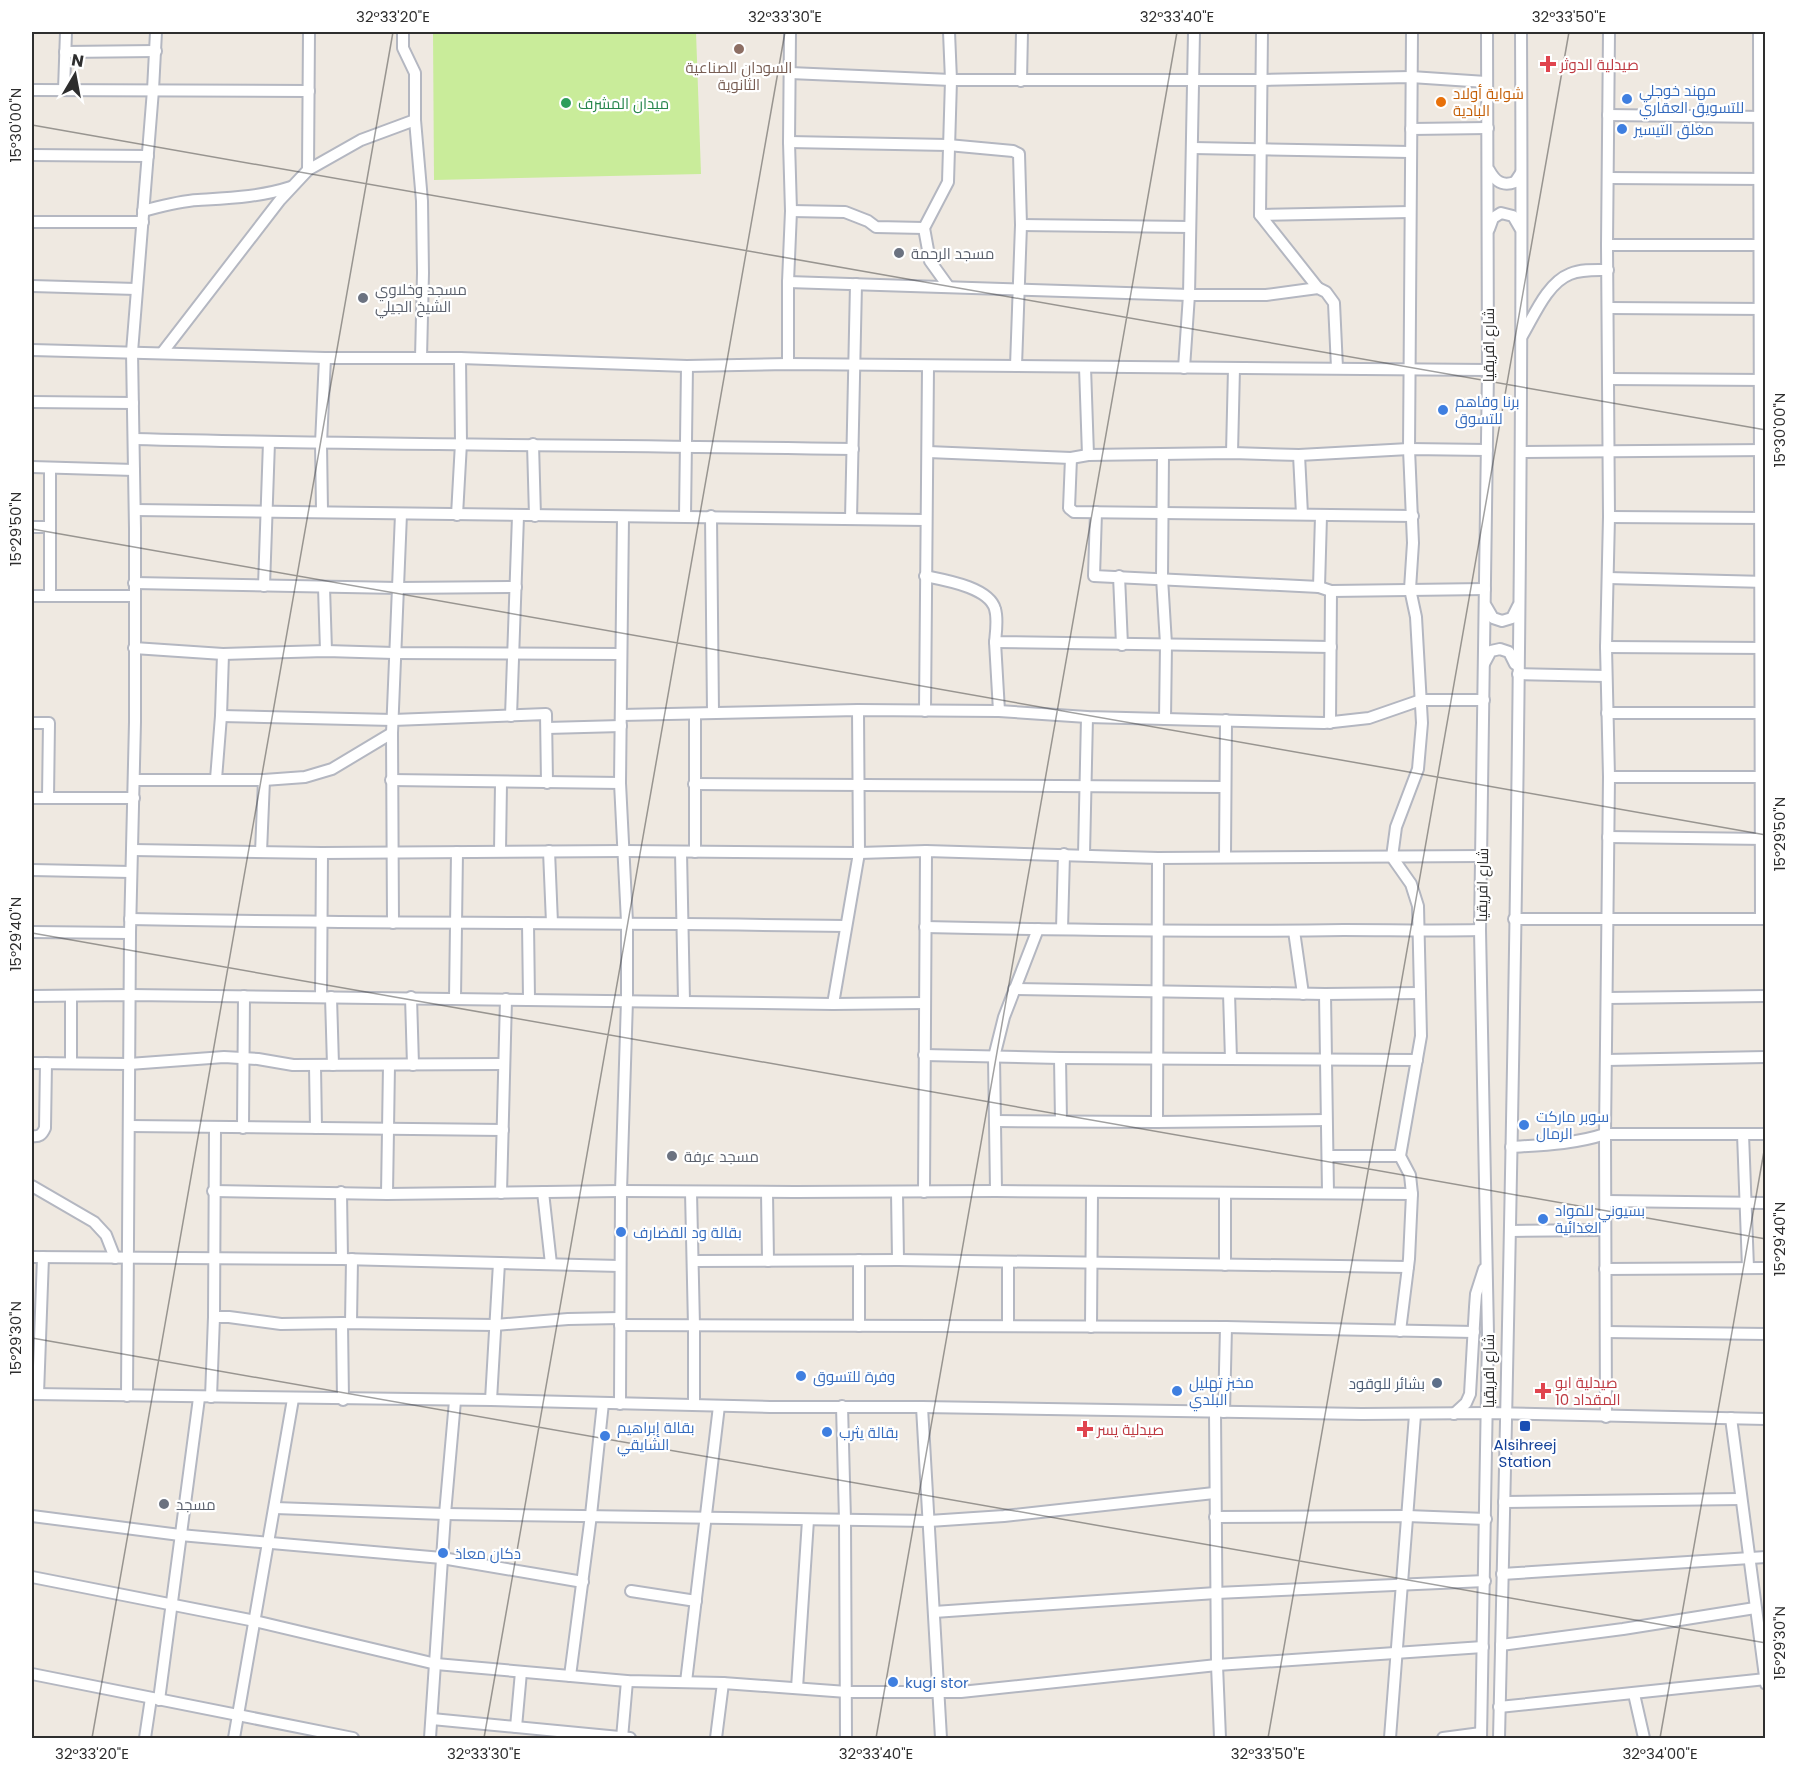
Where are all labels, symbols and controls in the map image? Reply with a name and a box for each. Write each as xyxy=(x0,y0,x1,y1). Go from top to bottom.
text: 32°33'20"E xyxy=(356,6,430,27)
text: 32°33'30"E xyxy=(748,6,822,27)
text: 32°33'40"E xyxy=(1140,6,1214,27)
text: 32°33'50"E xyxy=(1532,6,1606,27)
marker: السودان الصناعية الثانوية xyxy=(732,42,746,56)
north arrow xyxy=(45,45,105,105)
text: N xyxy=(70,48,85,73)
place label: صيدلية الدوثر xyxy=(1559,54,1639,75)
place label: السودان الصناعية الثانوية xyxy=(686,57,792,95)
marker: صيدلية الدوثر xyxy=(1541,57,1555,71)
place label: مهند خوجلي للتسويق العقاري xyxy=(1639,80,1744,120)
place label: شواية أولاد البادية xyxy=(1453,83,1524,121)
text: 15°30'00"N xyxy=(5,88,26,162)
marker: مهند خوجلي للتسويق العقاري xyxy=(1620,92,1634,106)
place label: ميدان المشرف xyxy=(578,93,669,114)
marker: شواية أولاد البادية xyxy=(1434,95,1448,109)
marker: ميدان المشرف xyxy=(559,96,573,110)
place label: مغلق التيسير xyxy=(1633,119,1714,140)
marker: مغلق التيسير xyxy=(1615,122,1629,136)
place label: مسجد الرحمة xyxy=(911,243,994,264)
marker: مسجد الرحمة xyxy=(892,246,906,260)
place label: مسجد وخلاوي الشيخ الجيلي xyxy=(375,279,467,319)
marker: مسجد وخلاوي الشيخ الجيلي xyxy=(356,291,370,305)
street label: شارع افريقيا xyxy=(1478,308,1500,382)
place label: برنا وفاهم للتسوق xyxy=(1455,391,1519,429)
text: 15°30'00"N xyxy=(1769,393,1790,467)
marker: برنا وفاهم للتسوق xyxy=(1436,403,1450,417)
text: 15°29'50"N xyxy=(5,492,26,566)
text: 15°29'50"N xyxy=(1769,797,1790,871)
street label: شارع افريقيا xyxy=(1471,848,1494,922)
text: 15°29'40"N xyxy=(5,897,26,971)
place label: سوبر ماركت الرمال xyxy=(1536,1106,1609,1144)
marker: سوبر ماركت الرمال xyxy=(1517,1118,1531,1132)
place label: مسجد عرفة xyxy=(684,1146,759,1167)
marker: مسجد عرفة xyxy=(665,1149,679,1163)
place label: بسيوني للمواد الغذائية xyxy=(1555,1200,1645,1238)
text: 15°29'40"N xyxy=(1769,1202,1790,1276)
marker: بسيوني للمواد الغذائية xyxy=(1536,1212,1550,1226)
place label: بقالة ود القضارف xyxy=(633,1222,742,1243)
marker: بقالة ود القضارف xyxy=(614,1225,628,1239)
text: 15°29'30"N xyxy=(5,1301,26,1375)
street label: شارع افريقيا xyxy=(1478,1334,1500,1408)
place label: وفرة للتسوق xyxy=(813,1366,895,1387)
marker: وفرة للتسوق xyxy=(794,1369,808,1383)
place label: مخبز تهليل البلدي xyxy=(1189,1372,1254,1412)
place label: صيدلية ابو المقداد 10 xyxy=(1555,1372,1620,1410)
place label: بشائر للوقود xyxy=(1349,1373,1425,1394)
marker: بشائر للوقود xyxy=(1430,1376,1444,1390)
marker: مخبز تهليل البلدي xyxy=(1170,1384,1184,1398)
marker: صيدلية ابو المقداد 10 xyxy=(1536,1384,1550,1398)
place label: بقالة إبراهيم الشايقي xyxy=(617,1417,695,1457)
place label: صيدلية يسر xyxy=(1096,1419,1164,1440)
marker: Alsihreej Station xyxy=(1518,1419,1532,1433)
place label: بقالة يثرب xyxy=(839,1422,899,1443)
marker: صيدلية يسر xyxy=(1078,1422,1092,1436)
marker: بقالة يثرب xyxy=(820,1425,834,1439)
marker: بقالة إبراهيم الشايقي xyxy=(598,1429,612,1443)
place label: Alsihreej Station xyxy=(1494,1434,1556,1472)
place label: مسجد xyxy=(176,1494,216,1515)
marker: مسجد xyxy=(157,1497,171,1511)
place label: دكان معاذ xyxy=(455,1543,521,1564)
marker: دكان معاذ xyxy=(436,1546,450,1560)
text: 15°29'30"N xyxy=(1769,1606,1790,1680)
place label: kugi stor xyxy=(905,1672,969,1693)
marker: kugi stor xyxy=(886,1675,900,1689)
text: 32°33'20"E xyxy=(55,1743,129,1764)
text: 32°33'30"E xyxy=(447,1743,521,1764)
text: 32°33'40"E xyxy=(839,1743,913,1764)
text: 32°33'50"E xyxy=(1231,1743,1305,1764)
text: 32°34'00"E xyxy=(1622,1743,1698,1764)

